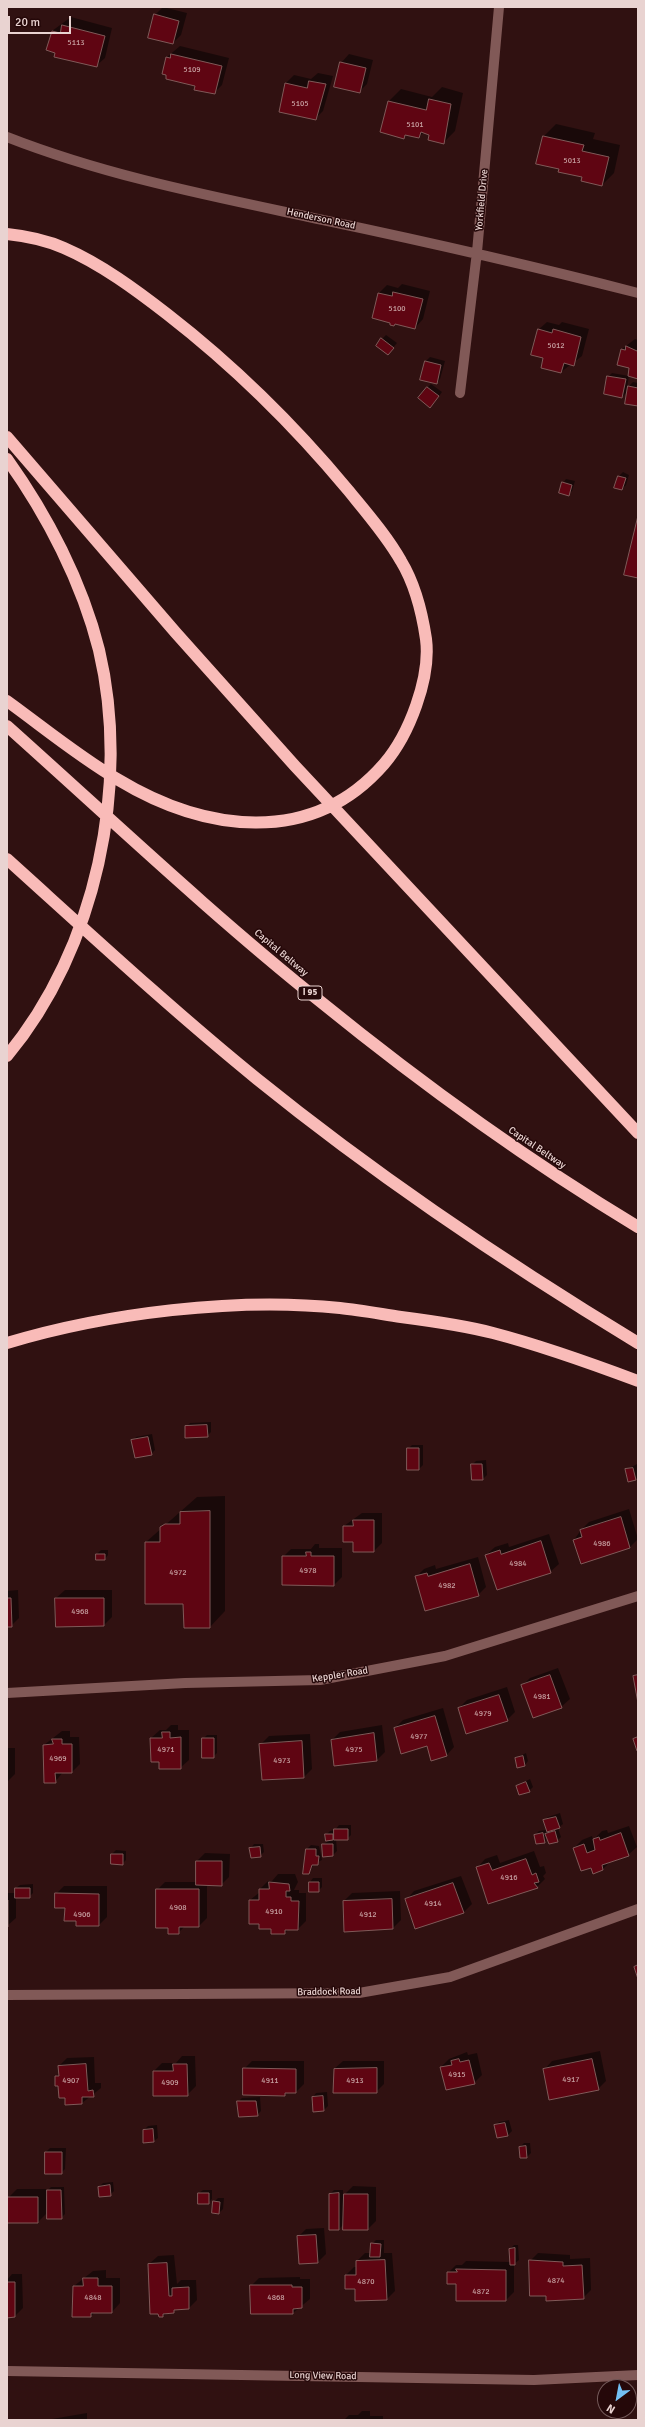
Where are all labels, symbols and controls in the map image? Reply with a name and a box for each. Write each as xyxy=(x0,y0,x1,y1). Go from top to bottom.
scale bar xyxy=(10,8,73,34)
text: 20 m xyxy=(15,15,40,30)
house number: 5113 xyxy=(67,38,85,48)
house number: 5109 xyxy=(183,65,201,75)
house number: 5105 xyxy=(291,99,309,109)
house number: 5101 xyxy=(406,120,424,130)
house number: 5013 xyxy=(563,156,581,166)
street label: Yorkfield Drive xyxy=(473,169,491,231)
street label: Henderson Road xyxy=(286,206,356,232)
house number: 5100 xyxy=(388,304,406,314)
house number: 5012 xyxy=(547,341,565,351)
street label: Capital Beltway xyxy=(252,927,310,979)
road number: I 95 xyxy=(298,986,322,1000)
street label: Capital Beltway xyxy=(506,1124,568,1172)
house number: 4986 xyxy=(593,1539,611,1549)
house number: 4984 xyxy=(509,1559,527,1569)
house number: 4978 xyxy=(299,1566,317,1576)
house number: 4972 xyxy=(169,1568,187,1578)
house number: 4982 xyxy=(438,1581,456,1591)
house number: 4968 xyxy=(71,1607,89,1617)
street label: Keppler Road xyxy=(311,1665,369,1685)
house number: 4981 xyxy=(533,1692,551,1702)
house number: 4979 xyxy=(474,1709,492,1719)
house number: 4977 xyxy=(410,1732,428,1742)
house number: 4971 xyxy=(157,1745,175,1755)
house number: 4975 xyxy=(345,1745,363,1755)
house number: 4969 xyxy=(49,1754,67,1764)
house number: 4973 xyxy=(273,1756,291,1766)
house number: 4916 xyxy=(500,1873,518,1883)
house number: 4914 xyxy=(424,1899,442,1909)
house number: 4908 xyxy=(169,1903,187,1913)
house number: 4910 xyxy=(265,1907,283,1917)
house number: 4906 xyxy=(73,1910,91,1920)
house number: 4912 xyxy=(359,1910,377,1920)
street label: Braddock Road xyxy=(297,1985,361,1999)
house number: 4915 xyxy=(448,2070,466,2080)
house number: 4917 xyxy=(562,2075,580,2085)
house number: 4907 xyxy=(62,2076,80,2086)
house number: 4911 xyxy=(261,2076,279,2086)
house number: 4913 xyxy=(346,2076,364,2086)
house number: 4909 xyxy=(161,2078,179,2088)
house number: 4874 xyxy=(547,2276,565,2286)
house number: 4870 xyxy=(357,2277,375,2287)
house number: 4872 xyxy=(472,2287,490,2297)
house number: 4848 xyxy=(84,2293,102,2303)
house number: 4868 xyxy=(267,2293,285,2303)
street label: Long View Road xyxy=(289,2369,357,2383)
north arrow xyxy=(597,2379,637,2419)
text: N xyxy=(604,2401,618,2416)

